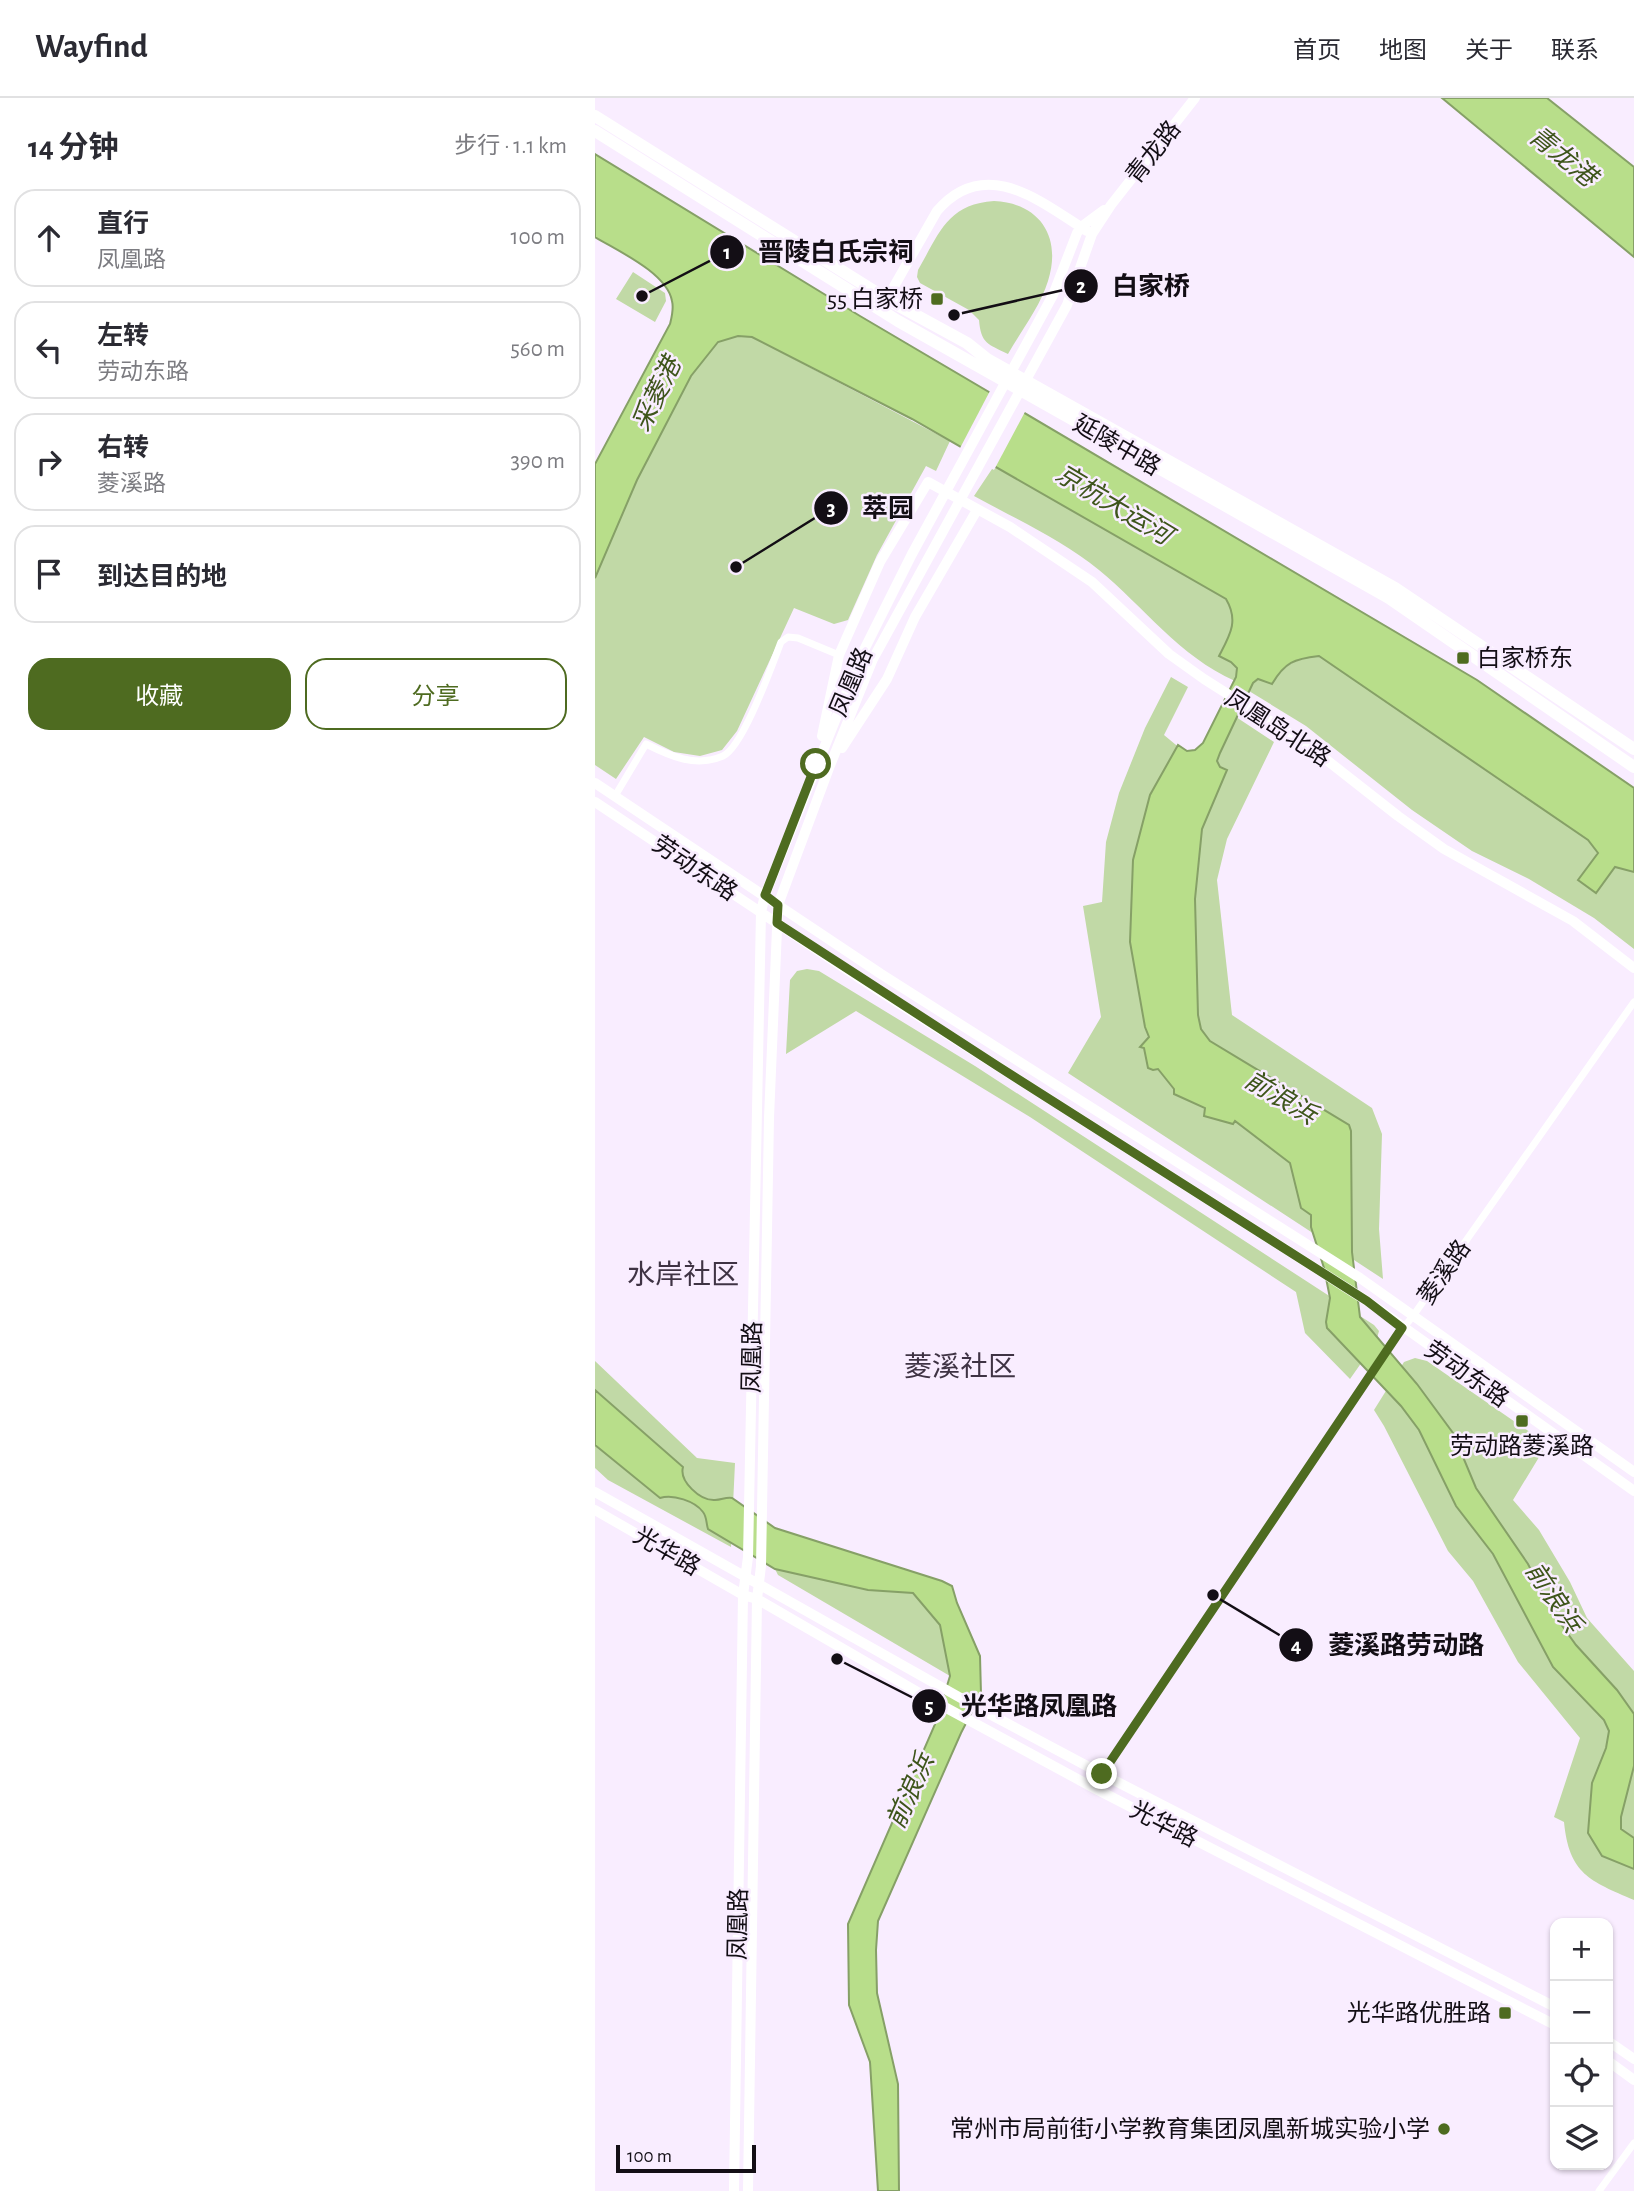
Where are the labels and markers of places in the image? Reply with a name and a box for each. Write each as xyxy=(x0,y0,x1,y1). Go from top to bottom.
callout: 晋陵白氏宗祠 xyxy=(709,228,928,275)
callout: 白家桥 xyxy=(1063,262,1204,309)
place label: 55 白家桥 xyxy=(827,286,923,312)
marker: 55 白家桥 xyxy=(929,291,945,307)
callout: 萃园 xyxy=(813,484,928,531)
place label: 白家桥东 xyxy=(1477,645,1573,671)
marker: 白家桥东 xyxy=(1455,650,1471,666)
marker: 劳动路菱溪路 xyxy=(1514,1413,1530,1429)
place label: 劳动路菱溪路 xyxy=(1450,1433,1594,1459)
callout: 菱溪路劳动路 xyxy=(1279,1622,1498,1669)
callout: 光华路凤凰路 xyxy=(912,1682,1131,1729)
place label: 光华路优胜路 xyxy=(1347,2000,1491,2026)
marker: 光华路优胜路 xyxy=(1497,2005,1513,2021)
place label: 常州市局前街小学教育集团凤凰新城实验小学 xyxy=(950,2116,1430,2142)
marker: 常州市局前街小学教育集团凤凰新城实验小学 xyxy=(1436,2121,1452,2137)

